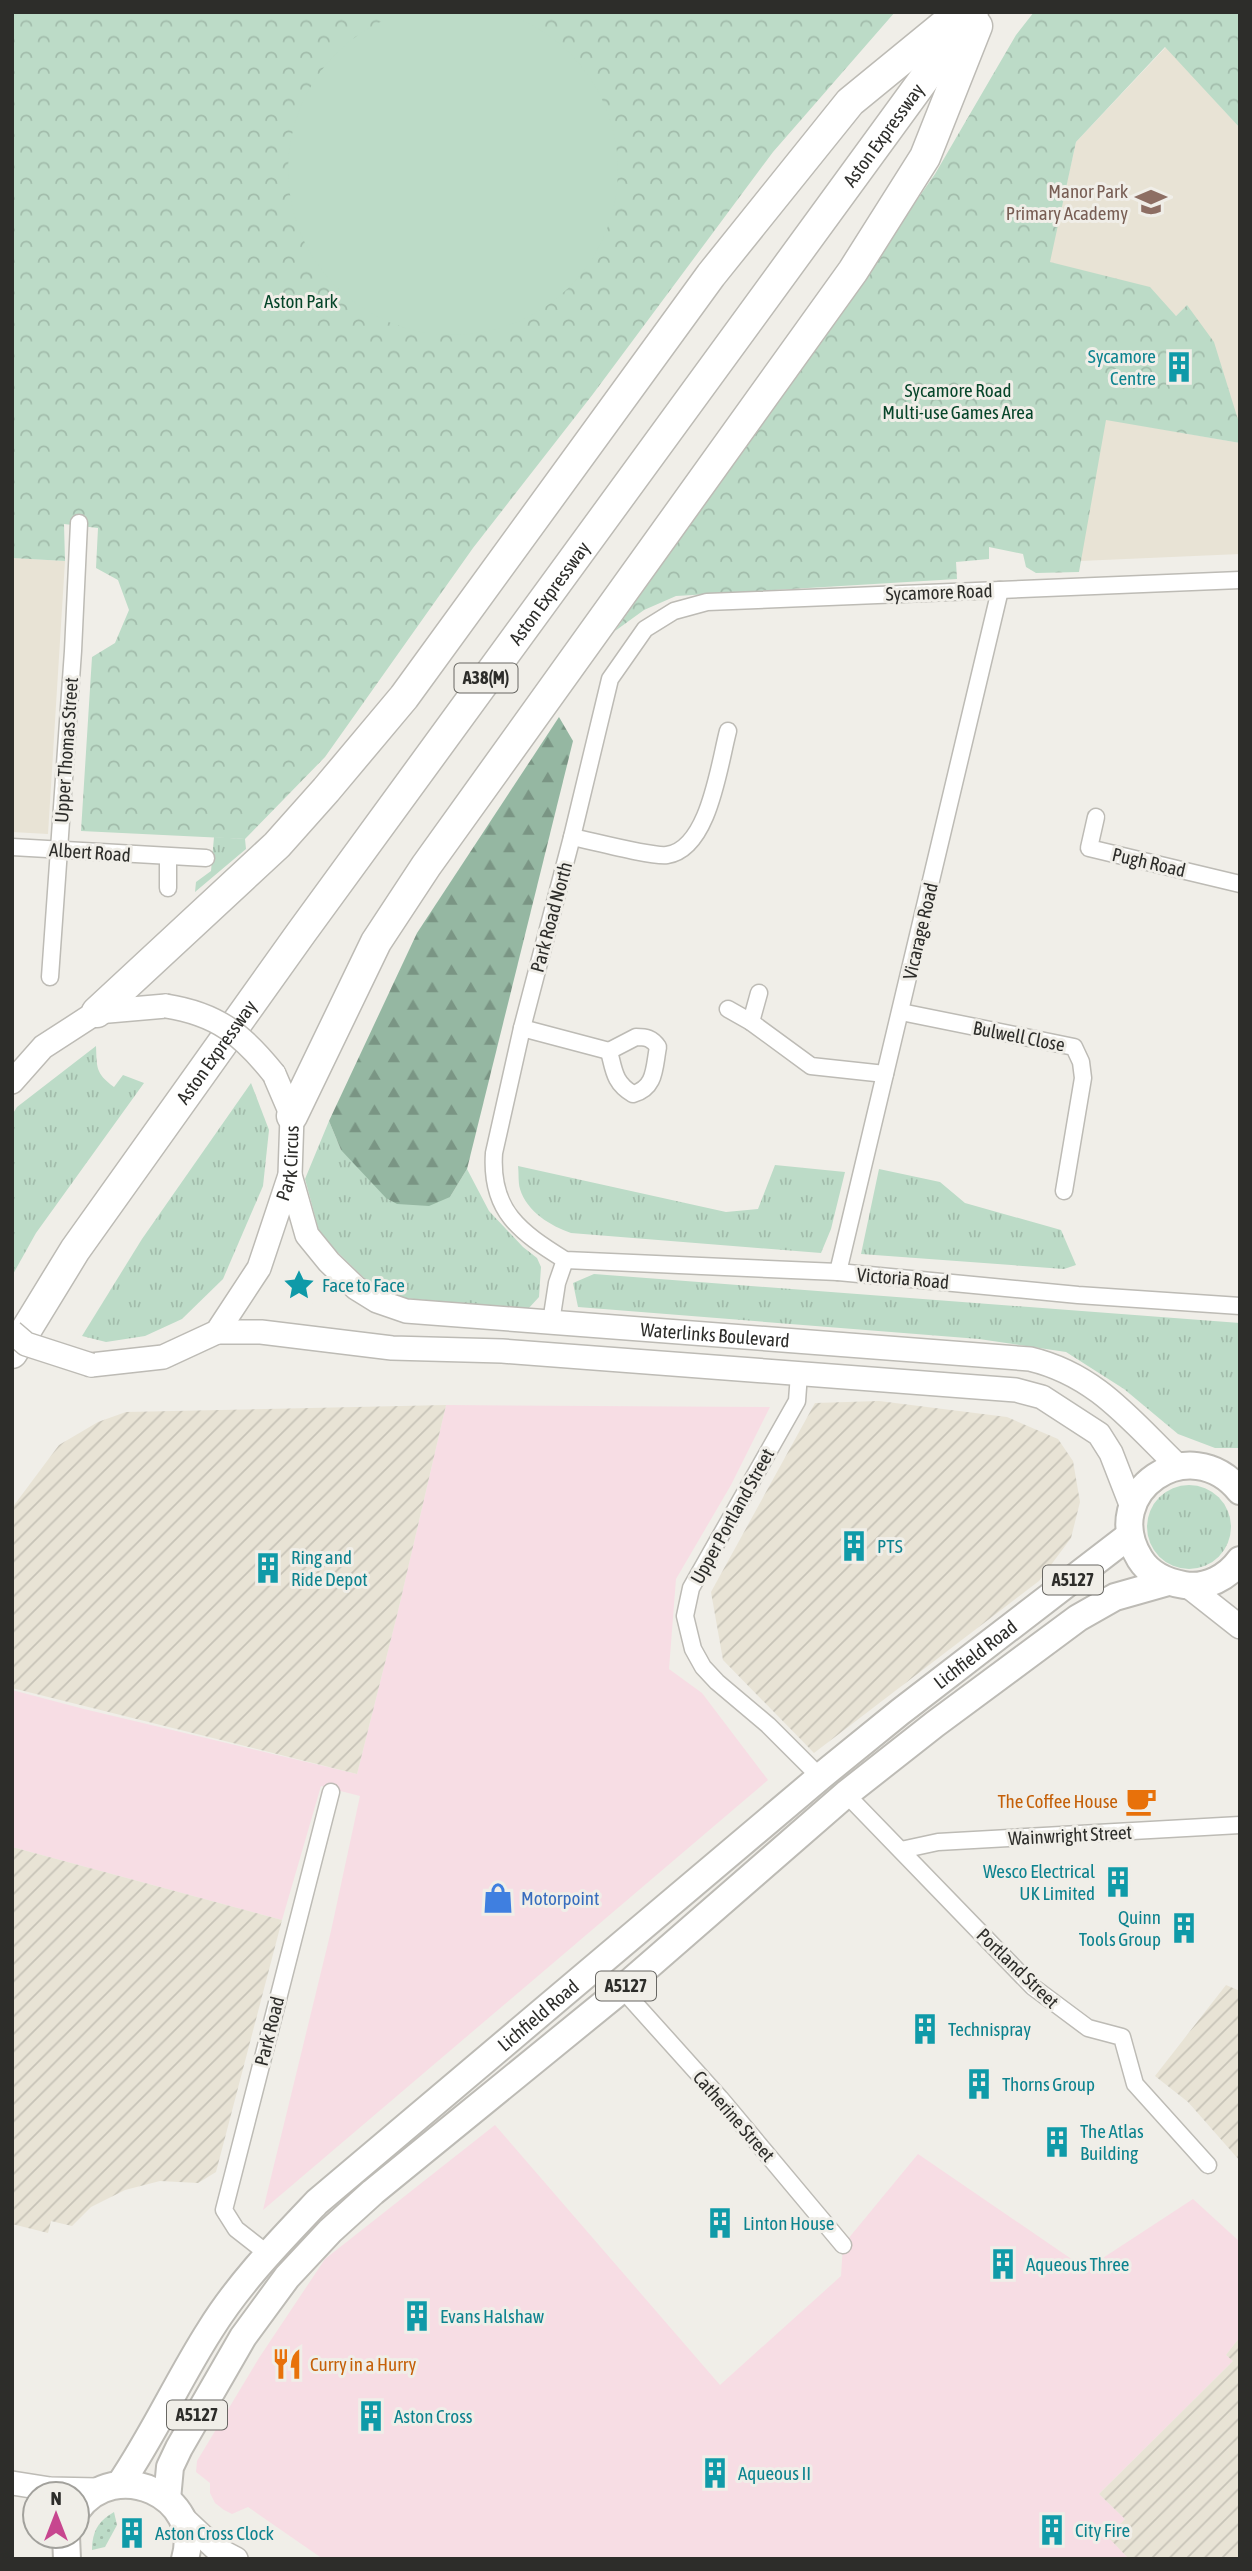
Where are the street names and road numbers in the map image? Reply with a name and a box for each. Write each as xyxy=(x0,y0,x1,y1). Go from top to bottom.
street label: Aston Expressway xyxy=(838,79,928,191)
street label: Aston Expressway xyxy=(504,537,594,649)
street label: Sycamore Road xyxy=(885,579,993,605)
road number: A38(M) xyxy=(454,664,518,692)
street label: Upper Thomas Street xyxy=(50,677,82,823)
street label: Albert Road xyxy=(48,838,132,866)
street label: Pugh Road xyxy=(1110,843,1188,881)
street label: Park Road North xyxy=(526,859,576,975)
street label: Vicarage Road xyxy=(898,880,942,982)
street label: Aston Expressway xyxy=(172,996,261,1108)
street label: Bulwell Close xyxy=(971,1016,1067,1056)
street label: Park Circus xyxy=(271,1125,303,1204)
street label: Victoria Road xyxy=(856,1263,950,1293)
street label: Waterlinks Boulevard xyxy=(640,1318,790,1351)
street label: Upper Portland Street xyxy=(686,1444,778,1588)
road number: A5127 xyxy=(1043,1566,1103,1595)
street label: Lichfield Road xyxy=(929,1615,1021,1693)
street label: Wainwright Street xyxy=(1007,1821,1133,1849)
street label: Portland Street xyxy=(972,1924,1064,2012)
road number: A5127 xyxy=(596,1972,656,2000)
street label: Lichfield Road xyxy=(493,1975,583,2056)
street label: Park Road xyxy=(250,1994,288,2068)
street label: Catherine Street xyxy=(689,2066,779,2166)
road number: A5127 xyxy=(167,2400,227,2430)

